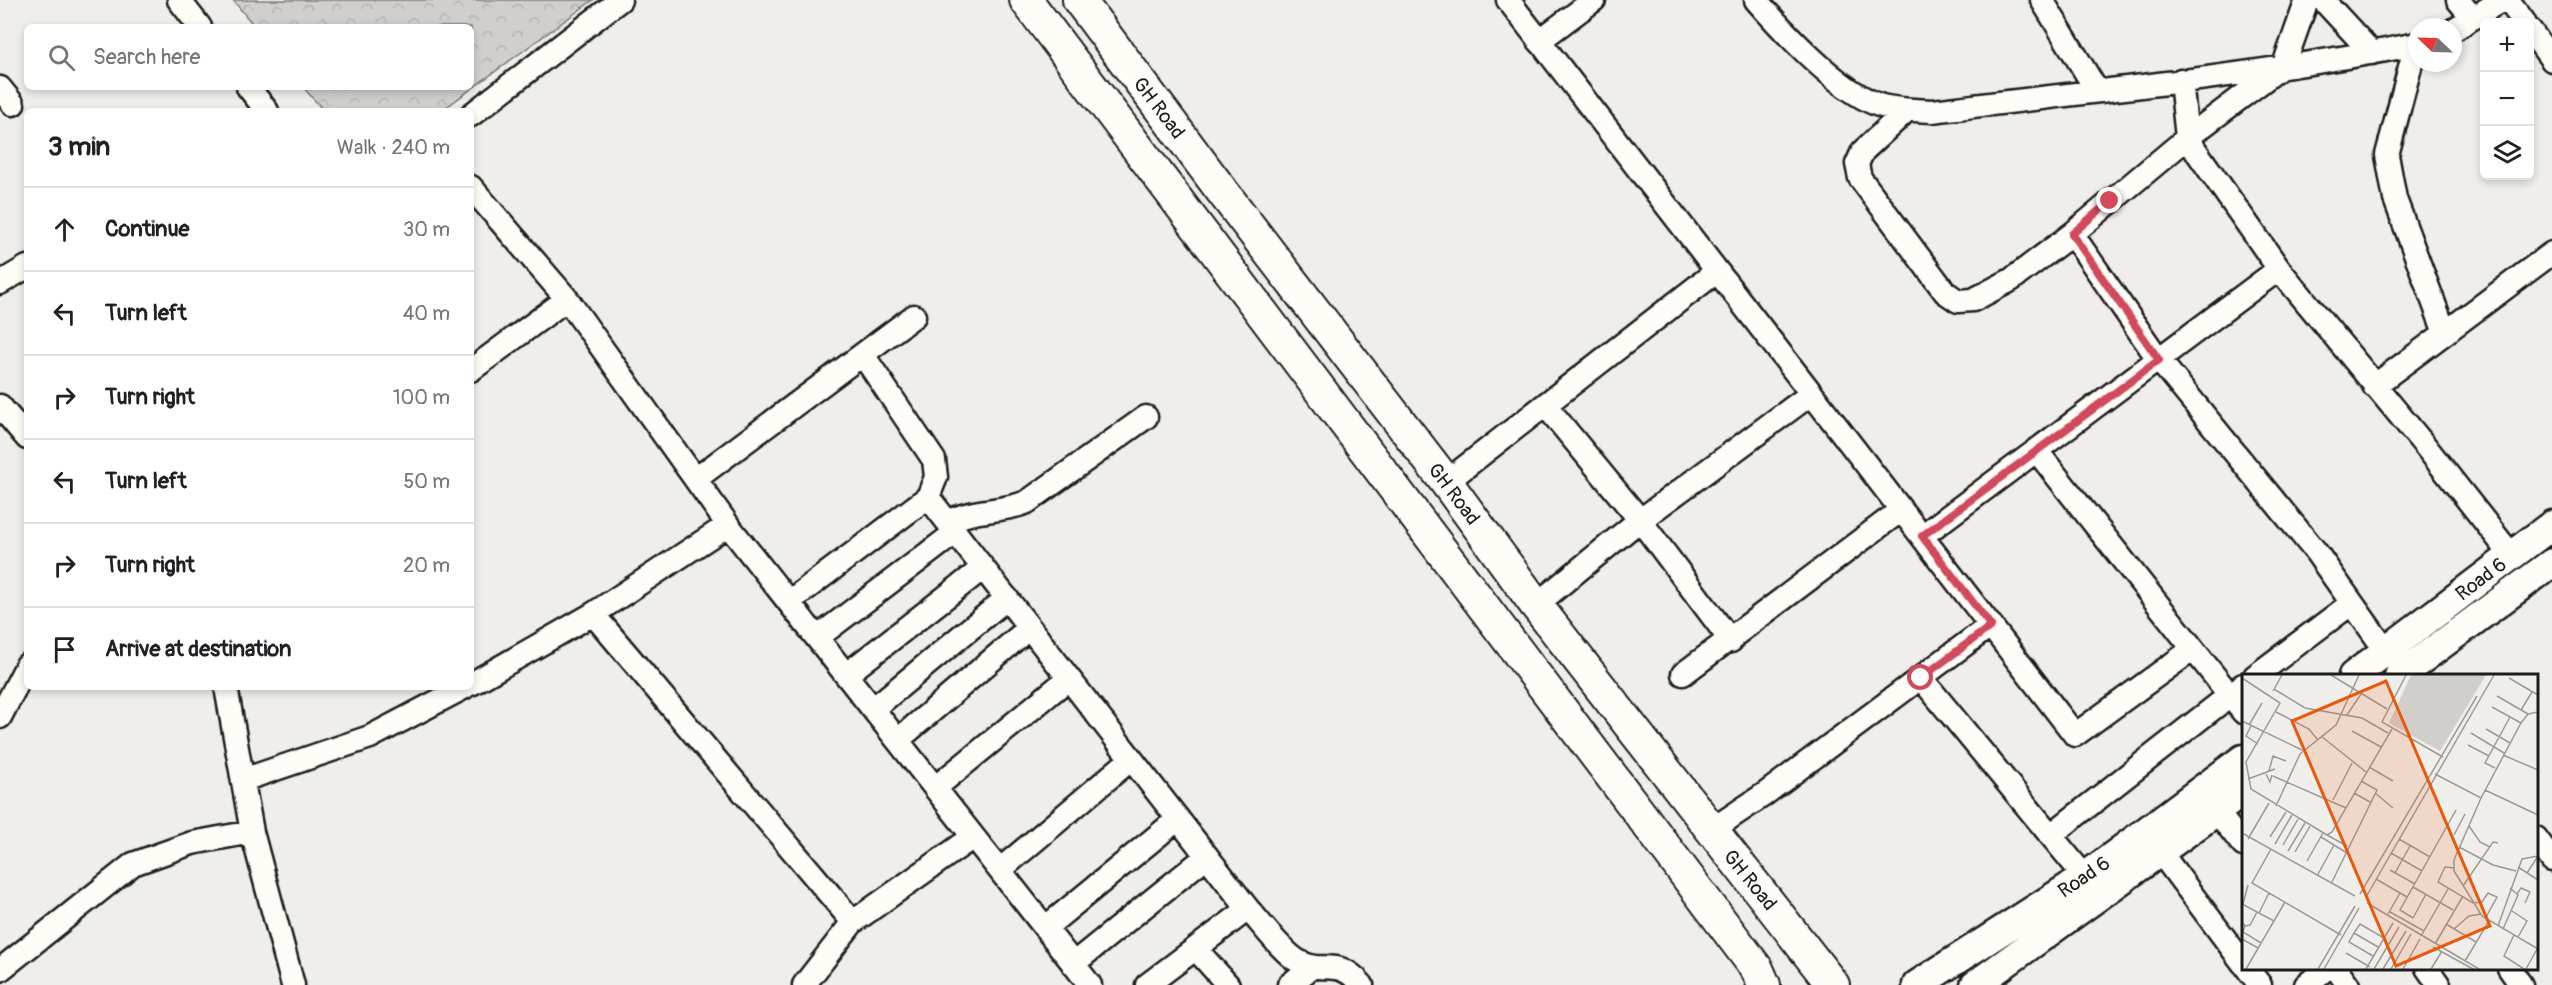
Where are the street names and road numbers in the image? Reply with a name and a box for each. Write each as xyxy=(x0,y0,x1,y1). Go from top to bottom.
street label: GH Road xyxy=(1128,72,1190,144)
street label: GH Road xyxy=(1423,458,1485,530)
street label: Road 6 xyxy=(2451,552,2511,606)
street label: GH Road xyxy=(1718,844,1782,916)
street label: Road 6 xyxy=(2053,851,2115,903)

